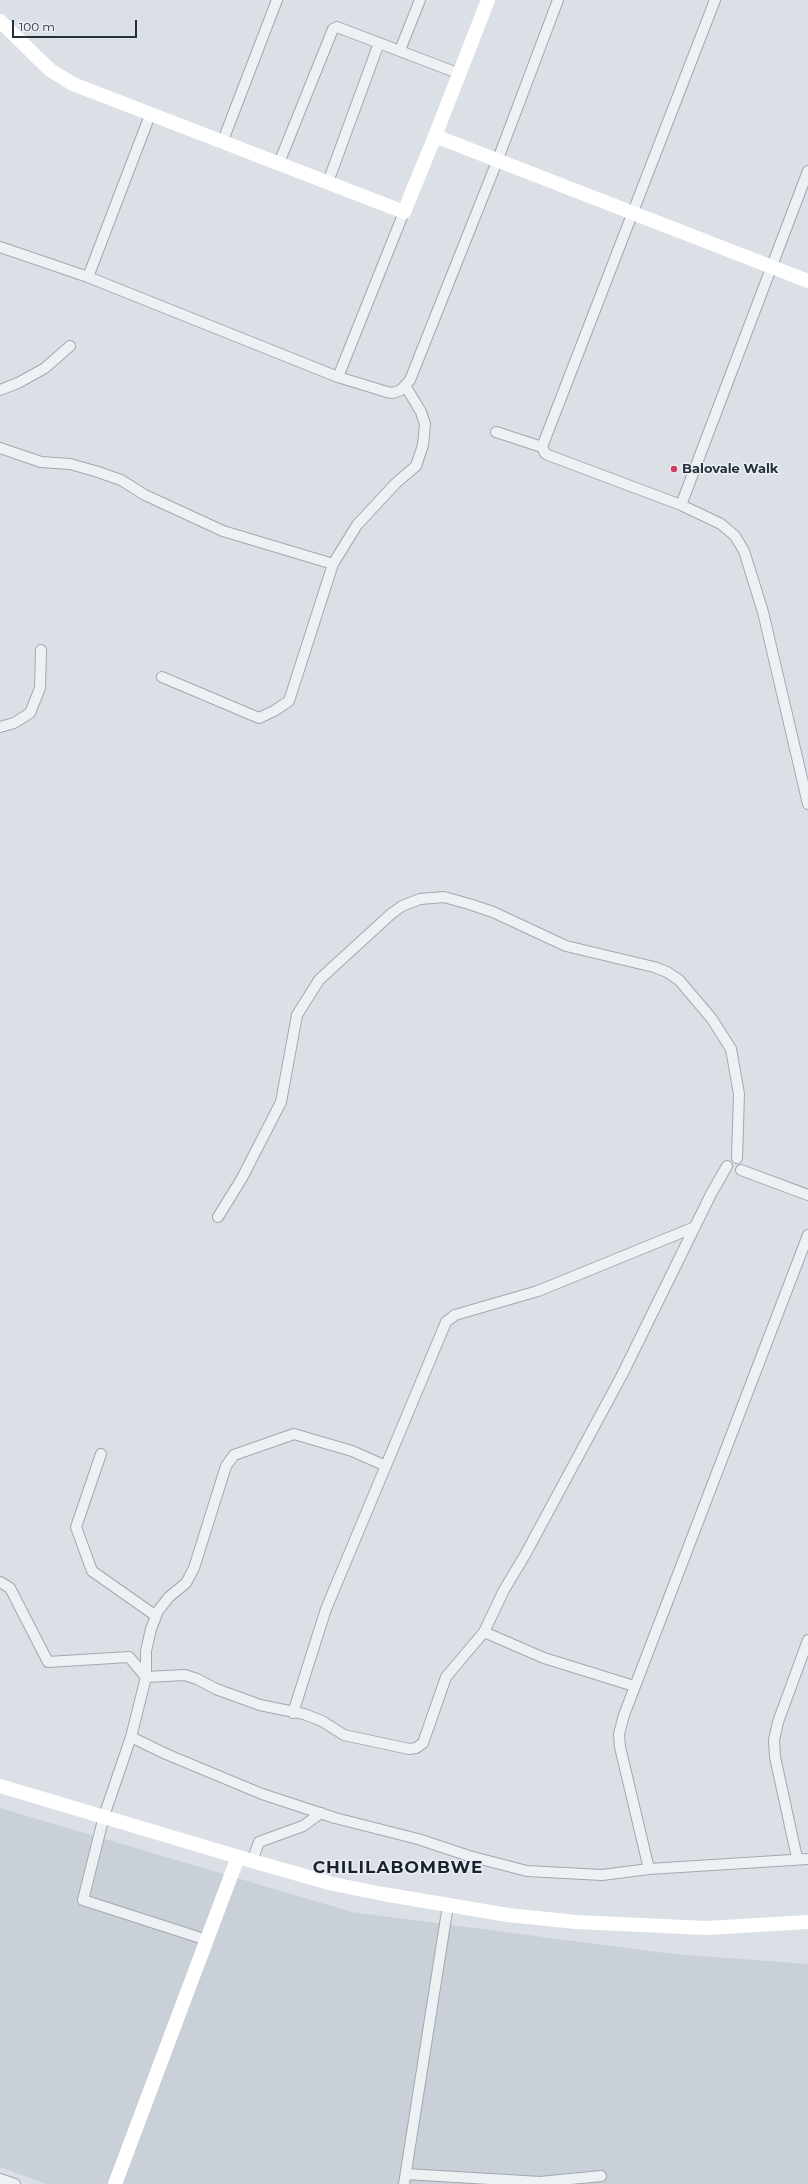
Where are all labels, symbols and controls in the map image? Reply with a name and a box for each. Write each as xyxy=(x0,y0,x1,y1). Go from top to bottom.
scale bar xyxy=(14,12,139,38)
text: 100 m xyxy=(19,19,55,34)
place label: Balovale Walk xyxy=(682,461,778,477)
marker: Balovale Walk xyxy=(669,464,679,474)
district label: CHILILABOMBWE xyxy=(313,1858,483,1878)

